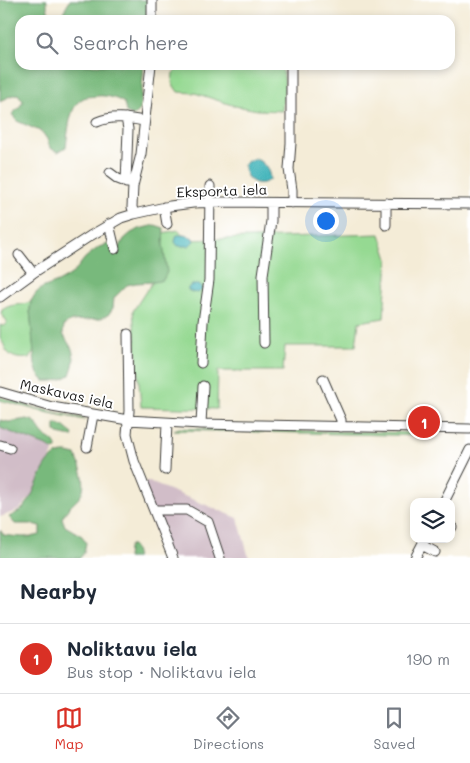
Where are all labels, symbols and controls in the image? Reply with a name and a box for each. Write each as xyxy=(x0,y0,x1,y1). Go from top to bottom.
search box xyxy=(15,15,455,70)
icon: search xyxy=(33,29,61,57)
text: Search here xyxy=(73,30,189,55)
street label: Eksporta iela xyxy=(176,179,268,202)
your location xyxy=(313,208,339,234)
street label: Maskavas iela xyxy=(18,374,116,413)
pin: 1 xyxy=(408,403,440,441)
map controls xyxy=(410,498,455,543)
button: layers xyxy=(410,498,455,543)
text: Nearby xyxy=(20,577,97,604)
text: Noliktavu iela xyxy=(67,636,197,661)
text: 1 xyxy=(32,648,40,669)
text: 190 m xyxy=(406,648,450,669)
text: Bus stop · Noliktavu iela xyxy=(67,661,257,682)
tab: Map xyxy=(55,704,83,753)
tab: Directions xyxy=(193,704,264,753)
tab: Saved xyxy=(374,704,415,753)

